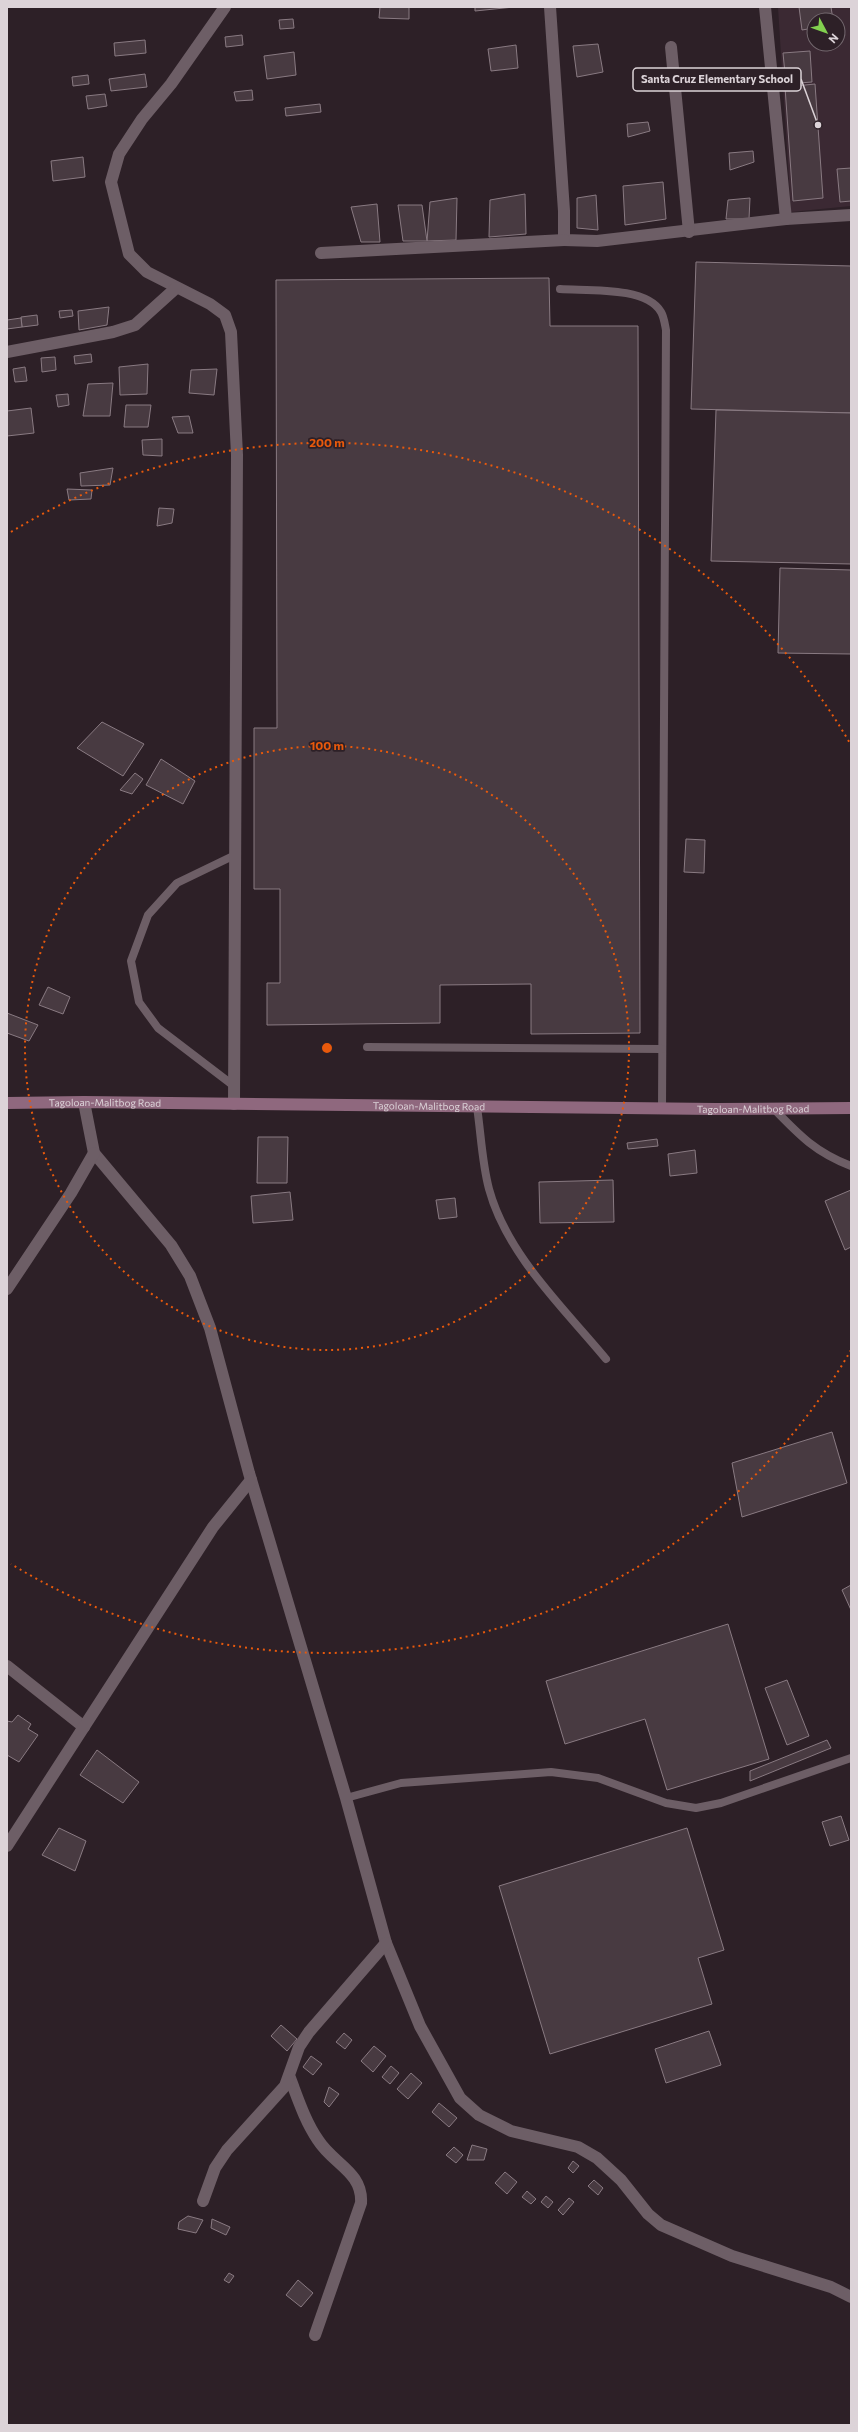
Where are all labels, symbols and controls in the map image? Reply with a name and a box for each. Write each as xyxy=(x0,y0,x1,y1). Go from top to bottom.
north arrow xyxy=(806,12,846,52)
text: N xyxy=(826,32,842,46)
callout: Santa Cruz Elementary School xyxy=(633,68,801,91)
text: Santa Cruz Elementary School xyxy=(641,72,793,85)
text: 200 m xyxy=(309,435,345,449)
text: 100 m xyxy=(310,738,344,752)
centre of rings xyxy=(320,1041,334,1055)
street label: Tagoloan-Malitbog Road xyxy=(49,1096,161,1109)
street label: Tagoloan-Malitbog Road xyxy=(373,1099,485,1112)
street label: Tagoloan-Malitbog Road xyxy=(697,1102,809,1115)

